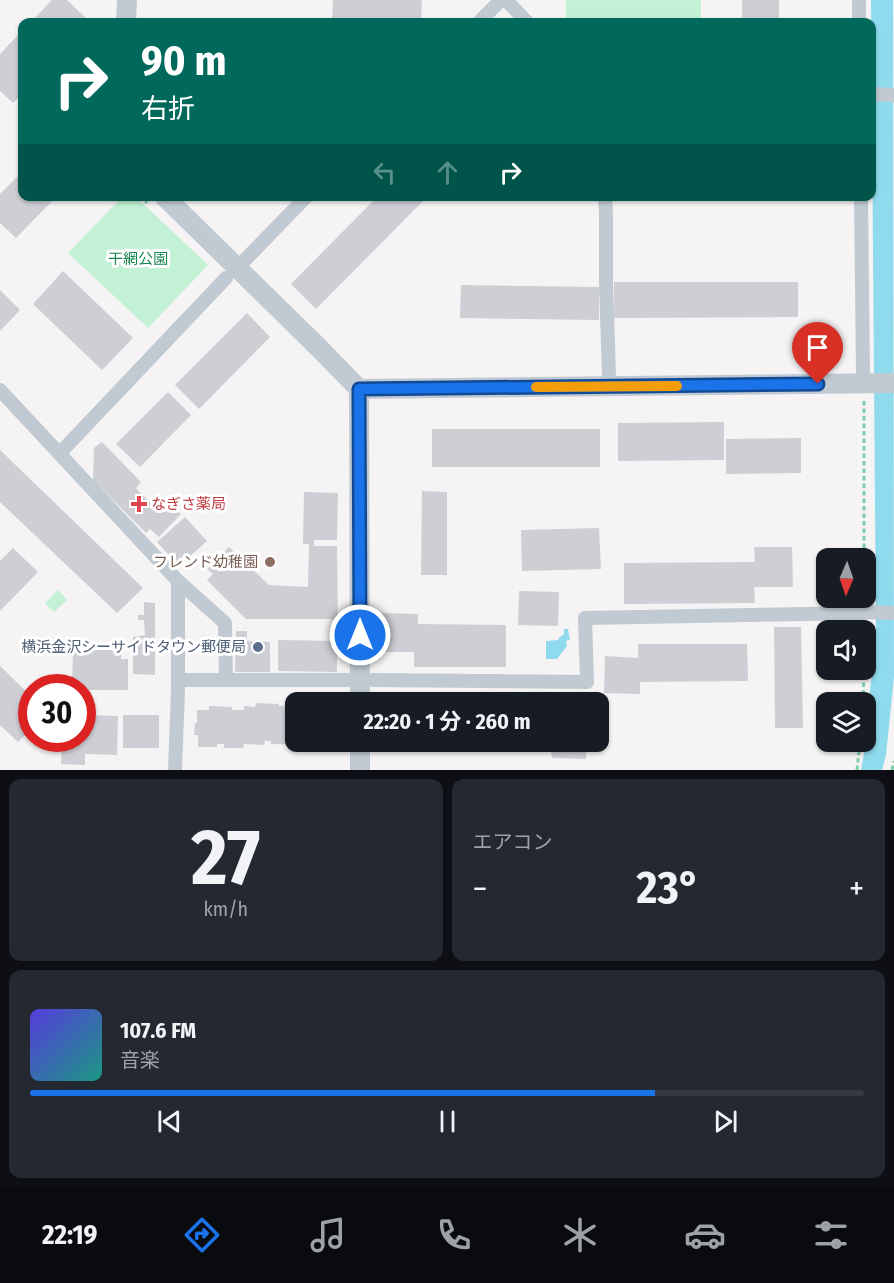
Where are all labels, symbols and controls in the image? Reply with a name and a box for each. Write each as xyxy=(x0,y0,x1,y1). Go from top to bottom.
text: 90 m xyxy=(141,36,226,86)
icon: right xyxy=(42,42,120,120)
text: 右折 xyxy=(141,93,195,125)
icon: left xyxy=(368,156,401,189)
icon: ahead xyxy=(431,156,464,189)
icon: right xyxy=(494,156,527,189)
park label: 干網公園 xyxy=(108,250,168,268)
pin xyxy=(792,322,843,384)
icon: arrive xyxy=(801,331,834,364)
place label: なぎさ薬局 xyxy=(151,495,226,513)
marker: なぎさ薬局 xyxy=(132,497,146,511)
north arrow xyxy=(816,548,876,608)
map controls xyxy=(816,548,876,752)
place label: フレンド幼稚園 xyxy=(153,553,258,571)
marker: フレンド幼稚園 xyxy=(263,555,277,569)
position arrow xyxy=(328,603,392,667)
button: sound xyxy=(816,620,876,680)
place label: 横浜金沢シーサイドタウン郵便局 xyxy=(21,638,246,656)
marker: 横浜金沢シーサイドタウン郵便局 xyxy=(251,640,265,654)
speed limit sign: 30 xyxy=(18,674,96,752)
button: layers xyxy=(816,692,876,752)
text: 22:20 · 1 分 · 260 m xyxy=(364,708,530,735)
text: 27 xyxy=(191,811,260,905)
text: エアコン xyxy=(473,830,553,854)
text: 23° xyxy=(637,861,700,915)
text: − xyxy=(473,869,487,909)
text: + xyxy=(849,869,864,909)
text: km/h xyxy=(203,897,248,921)
text: 107.6 FM xyxy=(120,1017,196,1044)
text: 音楽 xyxy=(120,1048,160,1072)
icon: previous xyxy=(153,1105,186,1138)
icon: pause xyxy=(431,1105,464,1138)
icon: next xyxy=(709,1105,742,1138)
icon: directions xyxy=(181,1214,223,1256)
icon: music xyxy=(307,1214,349,1256)
icon: phone xyxy=(433,1214,475,1256)
icon: climate xyxy=(559,1214,601,1256)
icon: car xyxy=(684,1214,726,1256)
icon: filters xyxy=(810,1214,852,1256)
text: 22:19 xyxy=(42,1219,98,1251)

